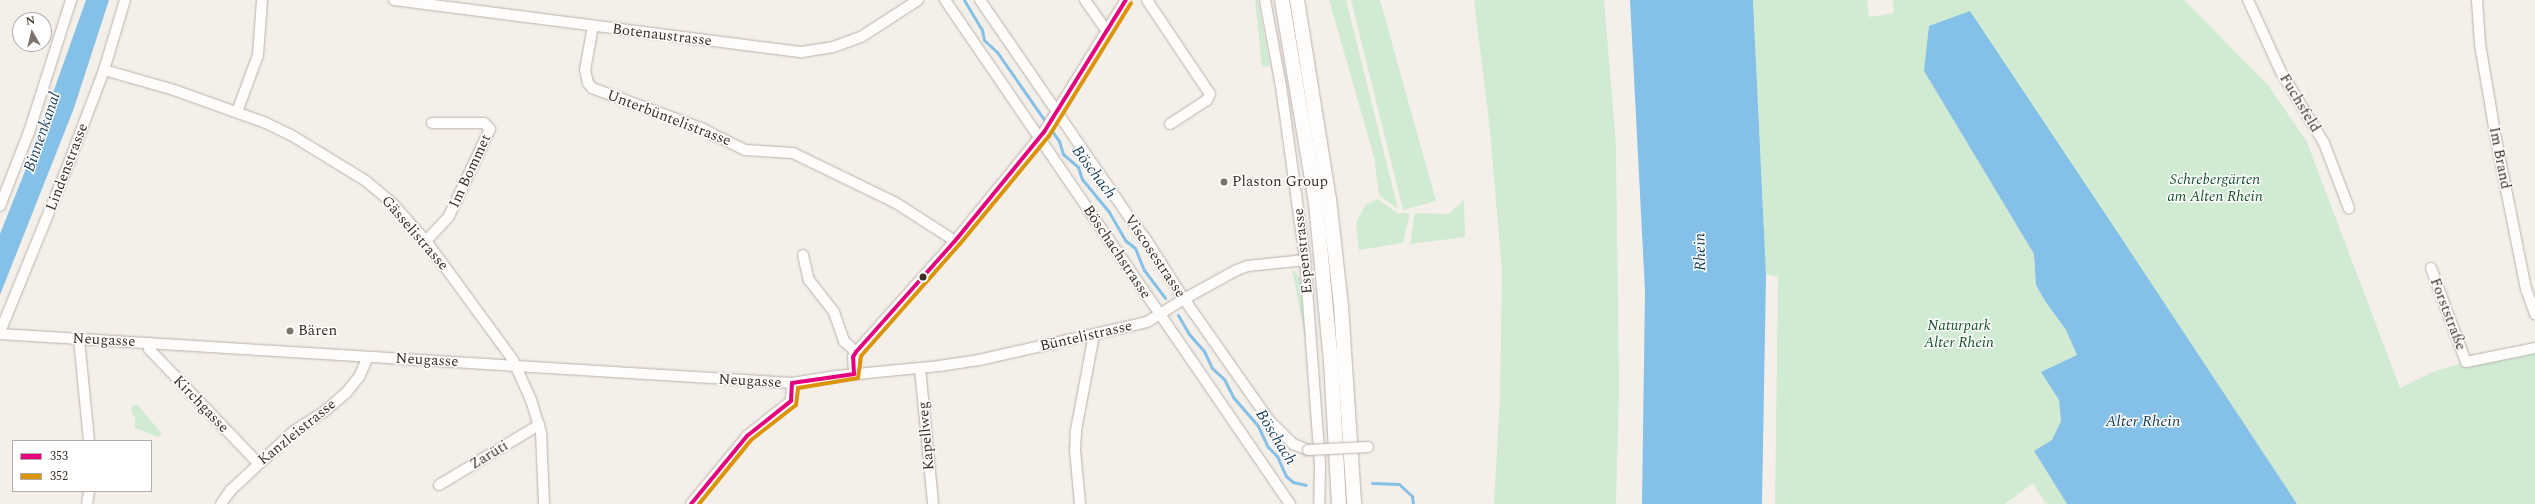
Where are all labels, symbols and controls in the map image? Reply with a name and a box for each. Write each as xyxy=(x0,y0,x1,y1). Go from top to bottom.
north arrow xyxy=(12,12,52,52)
text: N xyxy=(25,12,36,30)
street label: Botenaustrasse xyxy=(611,20,713,50)
street label: Fuchsfeld xyxy=(2276,70,2324,136)
street label: Unterbüntelistrasse xyxy=(604,86,734,150)
water label: Binnenkanal xyxy=(19,90,65,174)
street label: Lindenstrasse xyxy=(42,121,92,213)
street label: Im Brand xyxy=(2485,125,2515,191)
street label: Im Bommet xyxy=(445,131,495,211)
water label: Böschach xyxy=(1068,142,1120,202)
park label: Schrebergärten am Alten Rhein xyxy=(2167,170,2263,205)
place label: Plaston Group xyxy=(1232,173,1328,191)
marker: Plaston Group xyxy=(1219,177,1229,187)
street label: Gässelistrasse xyxy=(378,192,452,274)
street label: Böschachstrasse xyxy=(1079,202,1155,302)
street label: Espenstrasse xyxy=(1290,207,1316,295)
street label: Viscosestrasse xyxy=(1121,211,1189,301)
water label: Rhein xyxy=(1690,233,1710,271)
unlabelled marker xyxy=(918,272,928,282)
street label: Forststraße xyxy=(2426,275,2470,353)
park label: Naturpark Alter Rhein xyxy=(1924,316,1994,351)
street label: Büntelistrasse xyxy=(1038,317,1134,355)
place label: Bären xyxy=(298,322,337,340)
marker: Bären xyxy=(285,326,295,336)
street label: Neugasse xyxy=(72,329,136,351)
street label: Neugasse xyxy=(395,349,459,371)
street label: Neugasse xyxy=(718,370,782,392)
street label: Kirchgasse xyxy=(169,372,233,436)
street label: Kanzleistrasse xyxy=(254,395,340,469)
street label: Kapellweg xyxy=(914,401,938,471)
water label: Böschach xyxy=(1251,406,1301,468)
water label: Alter Rhein xyxy=(2106,411,2180,431)
street label: Zarüti xyxy=(467,437,511,473)
legend xyxy=(12,440,152,492)
text: 353 xyxy=(50,447,68,466)
text: 352 xyxy=(50,467,68,486)

